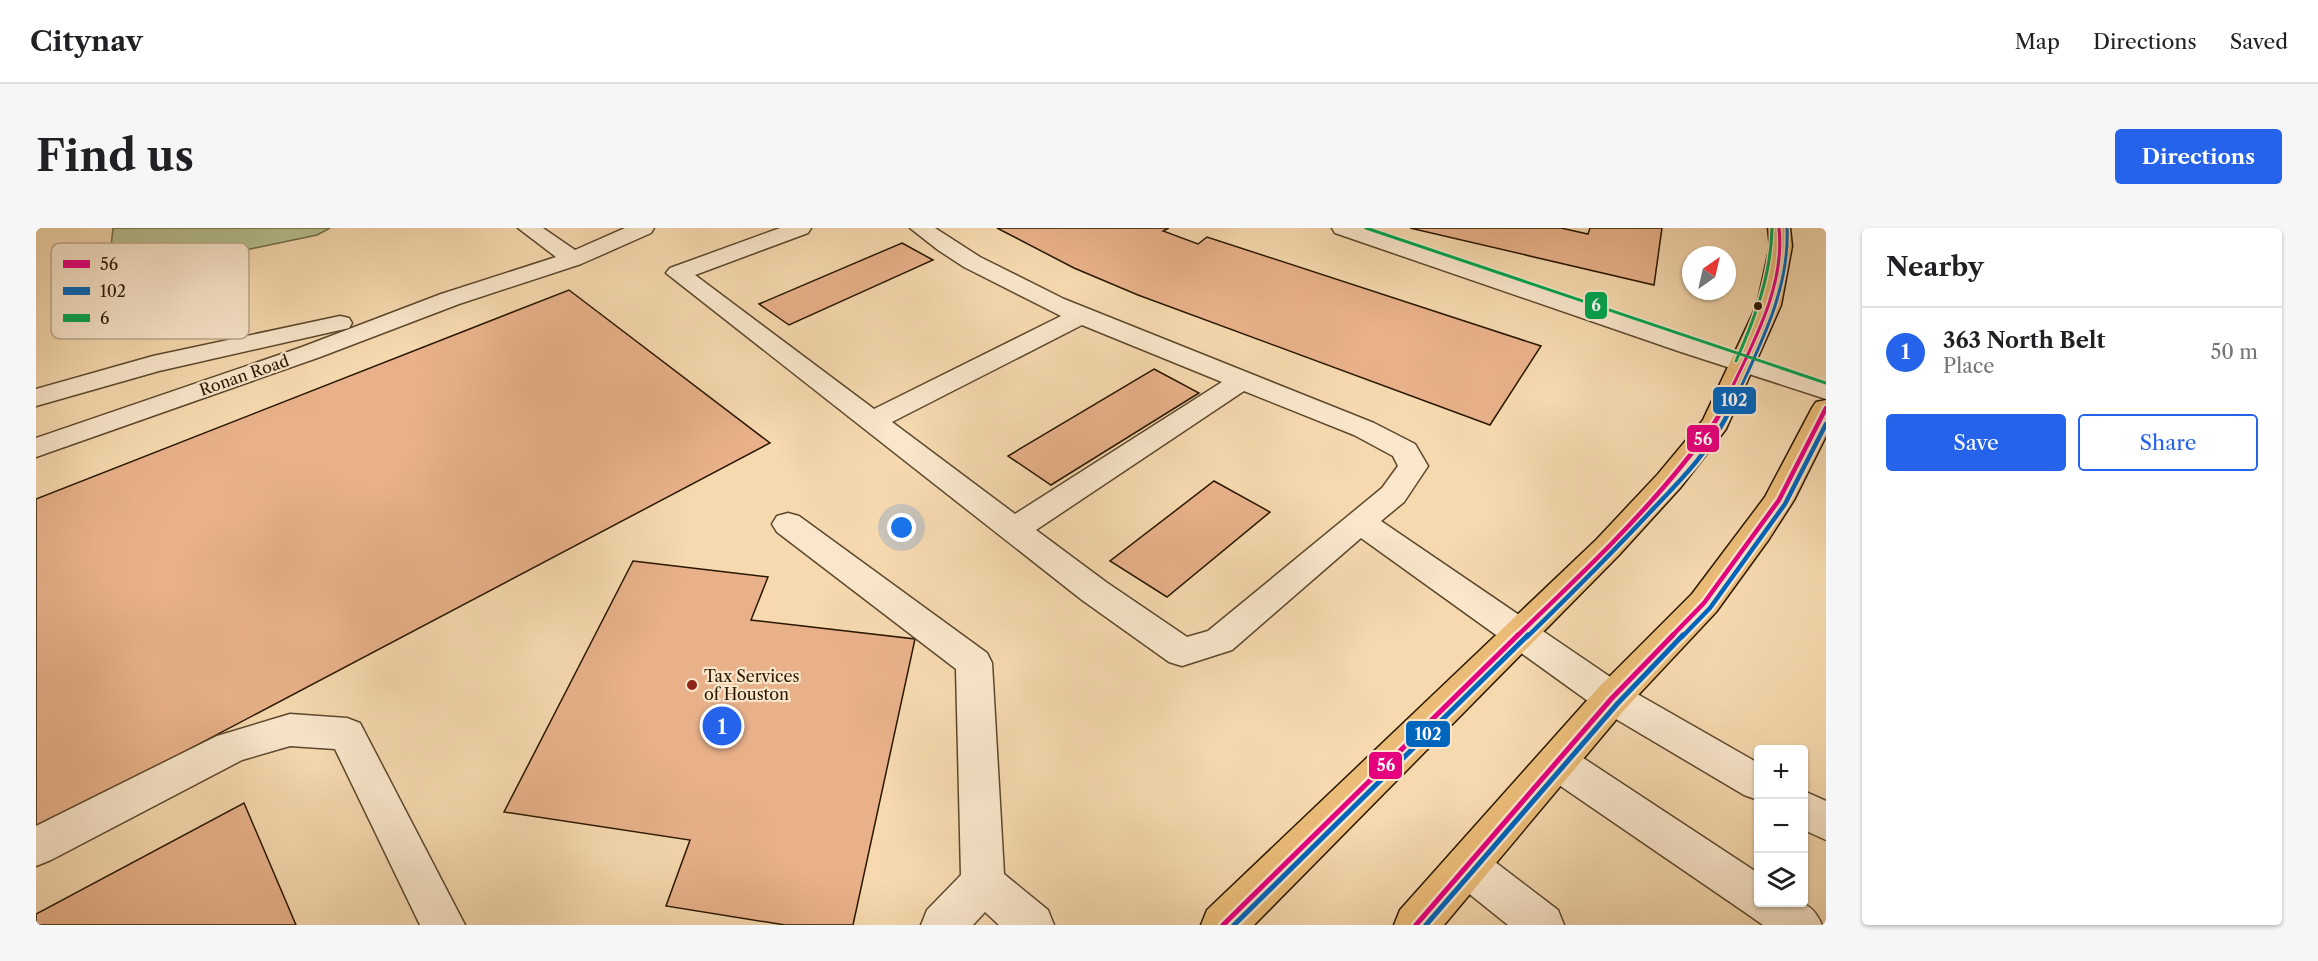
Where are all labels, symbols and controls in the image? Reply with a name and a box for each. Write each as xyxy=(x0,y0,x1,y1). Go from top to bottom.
text: Citynav xyxy=(30,24,143,58)
text: Map xyxy=(2015,29,2060,54)
text: Directions xyxy=(2093,29,2197,54)
text: Saved xyxy=(2230,29,2288,54)
button: Directions xyxy=(2115,129,2282,184)
text: Find us xyxy=(36,130,194,182)
legend xyxy=(51,243,249,339)
north arrow xyxy=(1682,246,1736,300)
text: Nearby xyxy=(1886,251,1984,283)
text: 56 xyxy=(100,254,118,274)
text: 102 xyxy=(100,281,126,301)
line badge: 6 xyxy=(1584,291,1608,320)
text: 6 xyxy=(1591,295,1601,315)
unlabelled marker xyxy=(1752,300,1764,312)
text: 6 xyxy=(100,308,109,328)
text: 363 North Belt xyxy=(1943,327,2105,354)
text: 1 xyxy=(1901,340,1910,364)
text: 50 m xyxy=(2211,340,2258,364)
street label: Ronan Road xyxy=(196,350,292,400)
text: Place xyxy=(1943,354,1994,378)
line badge: 102 xyxy=(1712,386,1757,415)
text: 102 xyxy=(1721,390,1747,410)
button: Save xyxy=(1886,414,2066,471)
button: Share xyxy=(2078,414,2258,471)
line badge: 56 xyxy=(1686,424,1720,453)
text: 56 xyxy=(1694,429,1713,449)
your location xyxy=(887,513,916,542)
place label: Tax Services of Houston xyxy=(704,666,799,704)
marker: Tax Services of Houston xyxy=(685,678,699,692)
pin: 1 xyxy=(702,704,742,748)
line badge: 102 xyxy=(1405,720,1451,748)
text: 102 xyxy=(1415,724,1441,744)
map controls xyxy=(1754,745,1808,907)
button: + xyxy=(1754,745,1808,799)
line badge: 56 xyxy=(1368,751,1403,780)
text: 56 xyxy=(1377,755,1396,775)
button: − xyxy=(1754,799,1808,853)
button: layers xyxy=(1754,853,1808,907)

